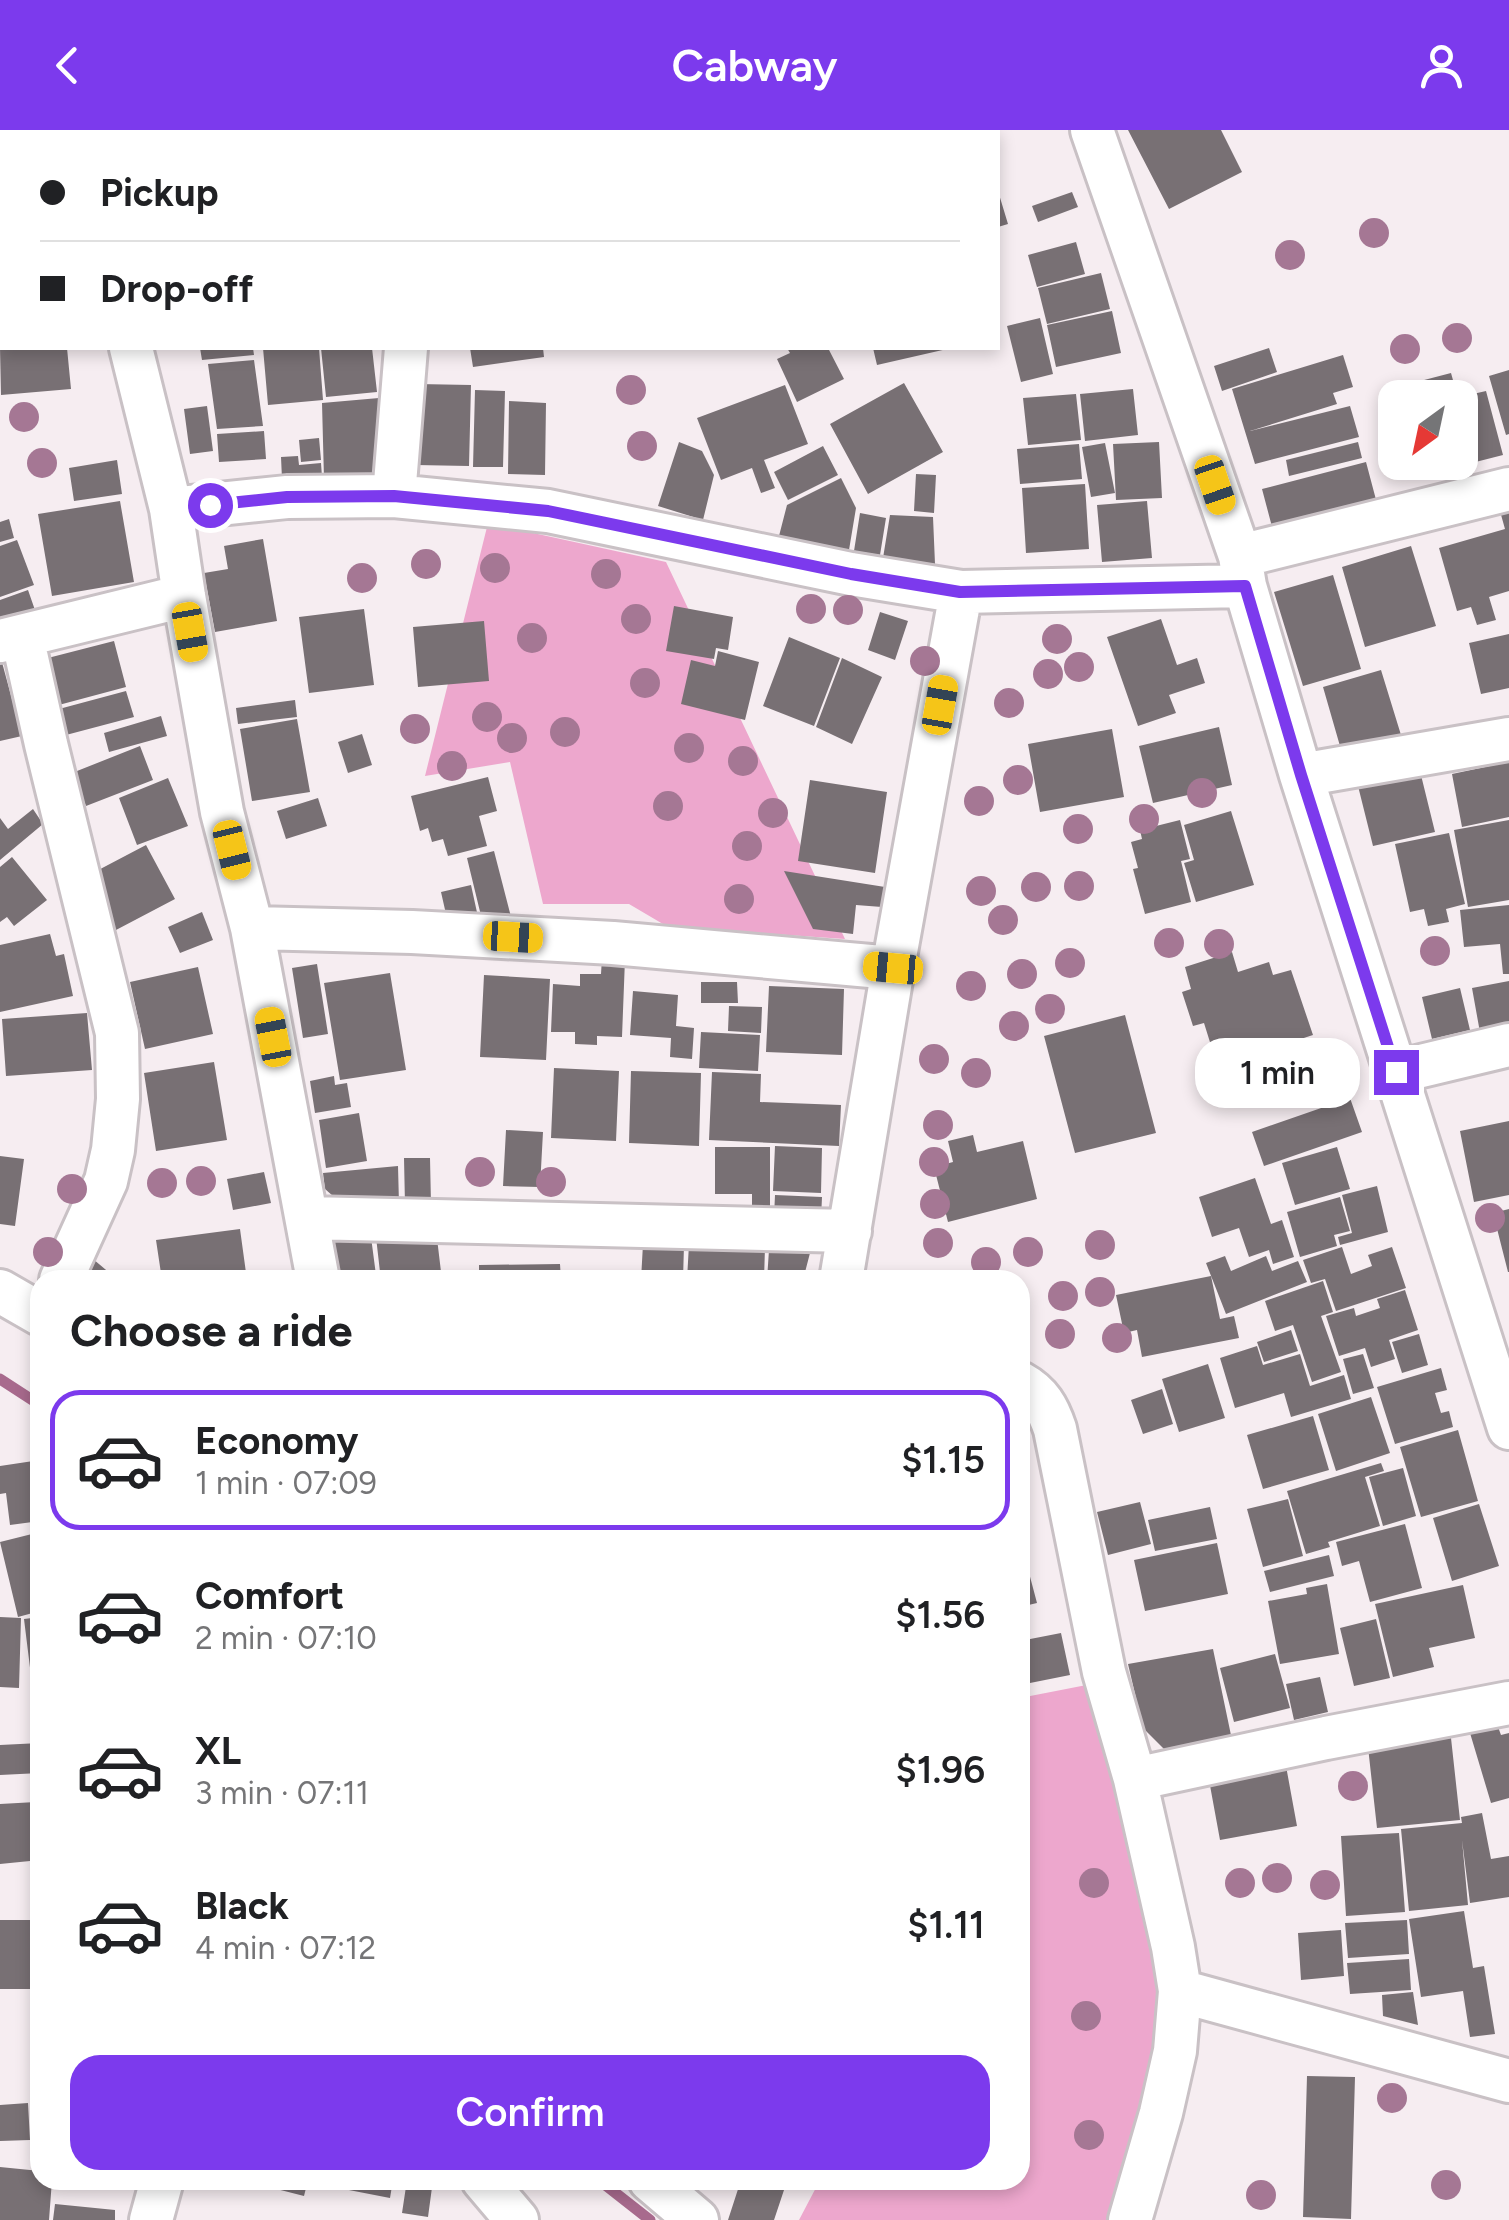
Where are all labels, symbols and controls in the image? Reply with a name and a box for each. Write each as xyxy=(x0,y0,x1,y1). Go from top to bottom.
icon: back xyxy=(40,38,95,93)
text: Cabway xyxy=(671,38,838,92)
icon: person xyxy=(1414,38,1469,93)
text: Pickup xyxy=(100,170,218,216)
text: Drop-off xyxy=(100,266,253,312)
north arrow xyxy=(1378,380,1478,480)
map controls xyxy=(1378,380,1478,480)
car xyxy=(1191,452,1239,518)
route start xyxy=(188,483,233,528)
car xyxy=(170,600,210,664)
car xyxy=(920,673,960,737)
car xyxy=(210,817,254,883)
car xyxy=(482,920,544,954)
car xyxy=(862,950,924,986)
car xyxy=(253,1005,293,1069)
callout: 1 min xyxy=(1196,1037,1361,1107)
route end xyxy=(1374,1050,1419,1095)
text: 1 min xyxy=(1240,1054,1315,1092)
text: Choose a ride xyxy=(70,1303,352,1357)
icon: car xyxy=(75,1415,165,1505)
text: Economy xyxy=(195,1418,358,1464)
text: $1.15 xyxy=(901,1437,985,1483)
text: 1 min · 07:09 xyxy=(195,1464,377,1502)
icon: car xyxy=(75,1570,165,1660)
text: Comfort xyxy=(195,1573,344,1619)
text: $1.56 xyxy=(895,1592,985,1638)
text: 2 min · 07:10 xyxy=(195,1619,377,1657)
icon: car xyxy=(75,1725,165,1815)
text: XL xyxy=(195,1728,241,1774)
text: $1.96 xyxy=(895,1747,985,1793)
text: 3 min · 07:11 xyxy=(195,1774,369,1812)
icon: car xyxy=(75,1880,165,1970)
text: Black xyxy=(195,1883,289,1929)
text: $1.11 xyxy=(907,1902,985,1948)
text: 4 min · 07:12 xyxy=(195,1929,376,1967)
button: Confirm xyxy=(70,2055,990,2170)

